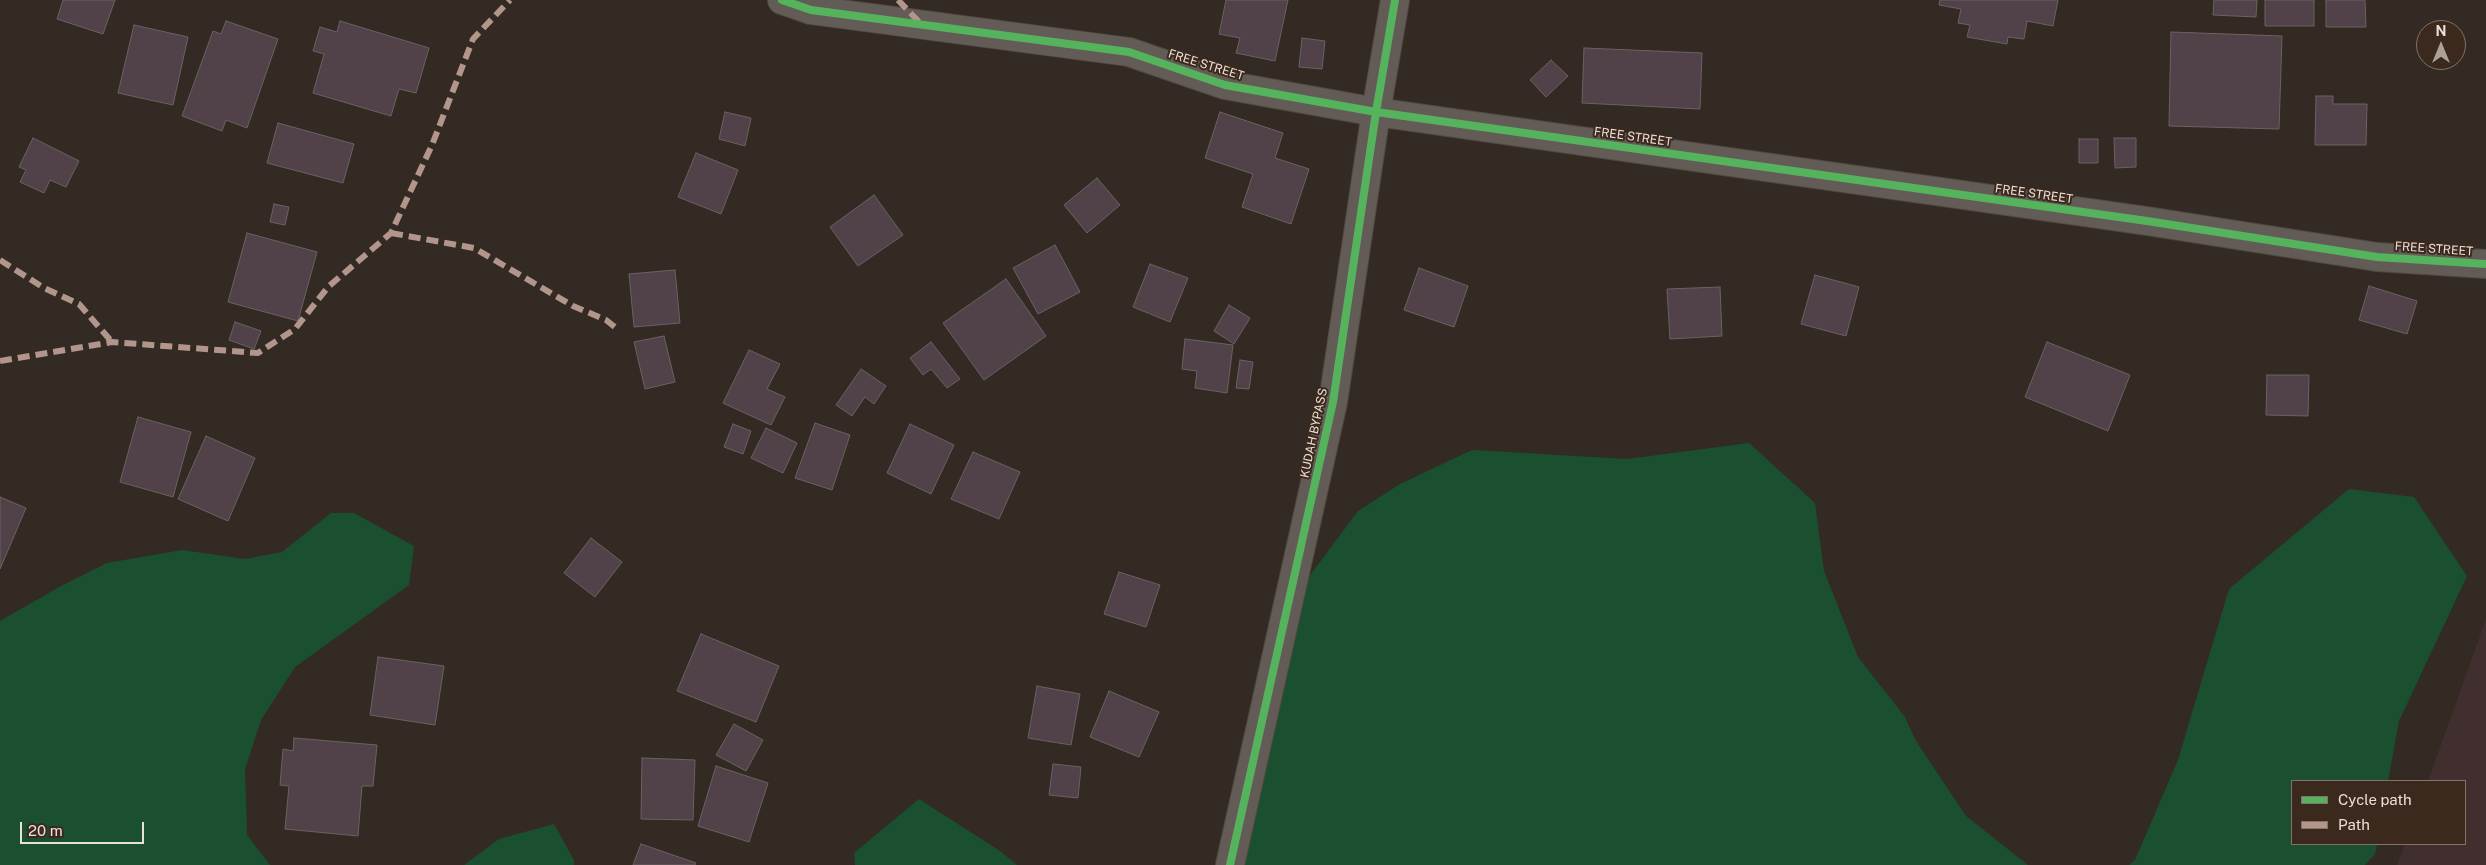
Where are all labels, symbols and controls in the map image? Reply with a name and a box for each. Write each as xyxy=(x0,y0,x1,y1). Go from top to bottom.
north arrow xyxy=(2416,20,2466,70)
text: N xyxy=(2436,23,2446,39)
street label: FREE STREET xyxy=(1166,47,1246,83)
street label: FREE STREET xyxy=(1593,124,1673,150)
street label: FREE STREET xyxy=(1994,181,2074,207)
street label: FREE STREET xyxy=(2394,239,2474,259)
street label: KUDAH BYPASS xyxy=(1297,387,1331,479)
legend xyxy=(2291,780,2466,845)
text: Cycle path xyxy=(2338,791,2412,808)
scale bar xyxy=(22,812,146,844)
text: Path xyxy=(2338,816,2370,833)
text: 20 m xyxy=(28,822,63,839)

